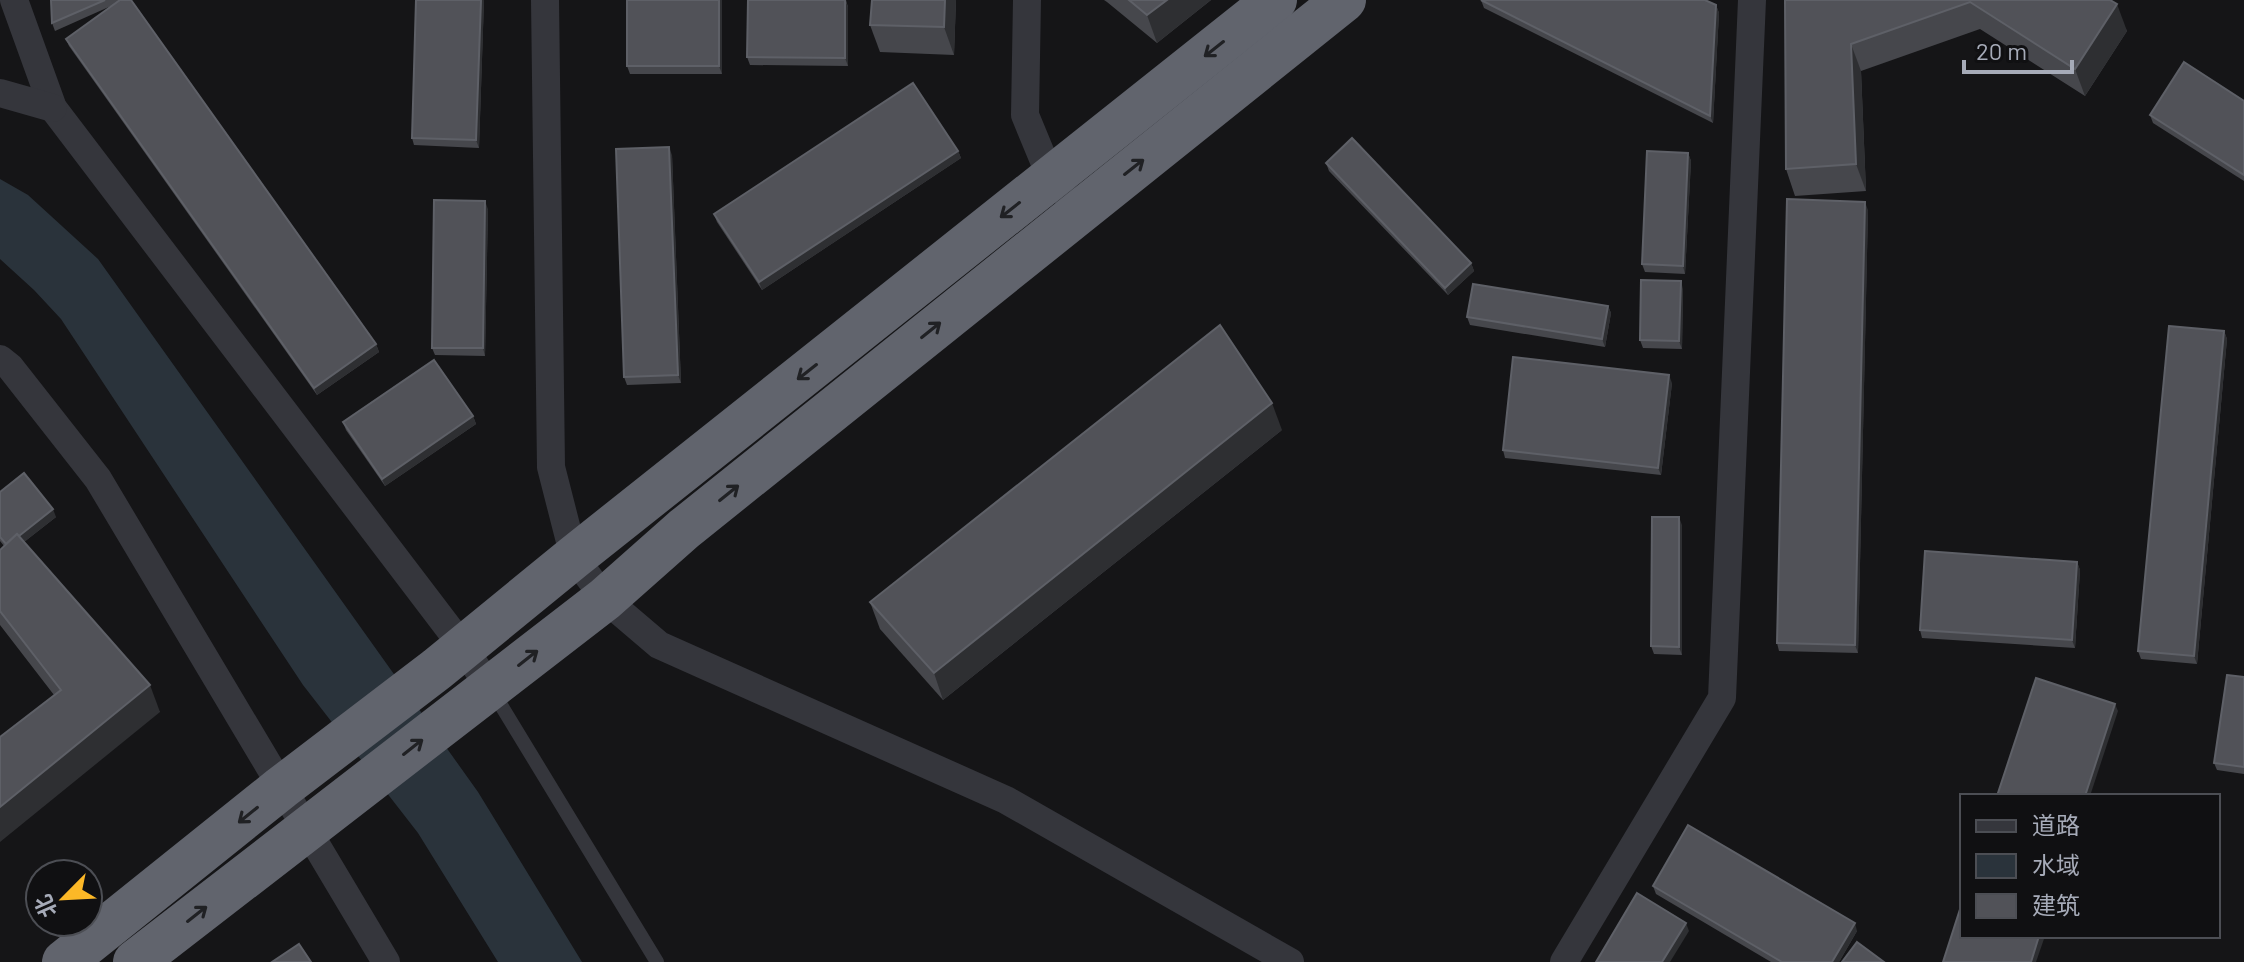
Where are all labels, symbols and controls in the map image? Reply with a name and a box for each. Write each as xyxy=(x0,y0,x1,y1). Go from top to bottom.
scale bar xyxy=(1964,24,2072,74)
text: 20 m xyxy=(1976,36,2027,65)
one-way arrow xyxy=(1204,40,1225,57)
one-way arrow xyxy=(1123,158,1144,176)
one-way arrow xyxy=(1000,202,1021,219)
one-way arrow xyxy=(920,321,941,339)
one-way arrow xyxy=(797,363,817,381)
one-way arrow xyxy=(718,484,738,502)
one-way arrow xyxy=(517,650,538,667)
one-way arrow xyxy=(402,739,423,756)
legend xyxy=(1960,794,2220,938)
one-way arrow xyxy=(238,806,259,824)
text: 道路 xyxy=(2032,810,2080,839)
text: 水域 xyxy=(2032,850,2080,879)
north arrow xyxy=(24,858,104,938)
text: 建筑 xyxy=(2032,890,2080,919)
text: 北 xyxy=(28,891,61,922)
one-way arrow xyxy=(186,906,207,923)

